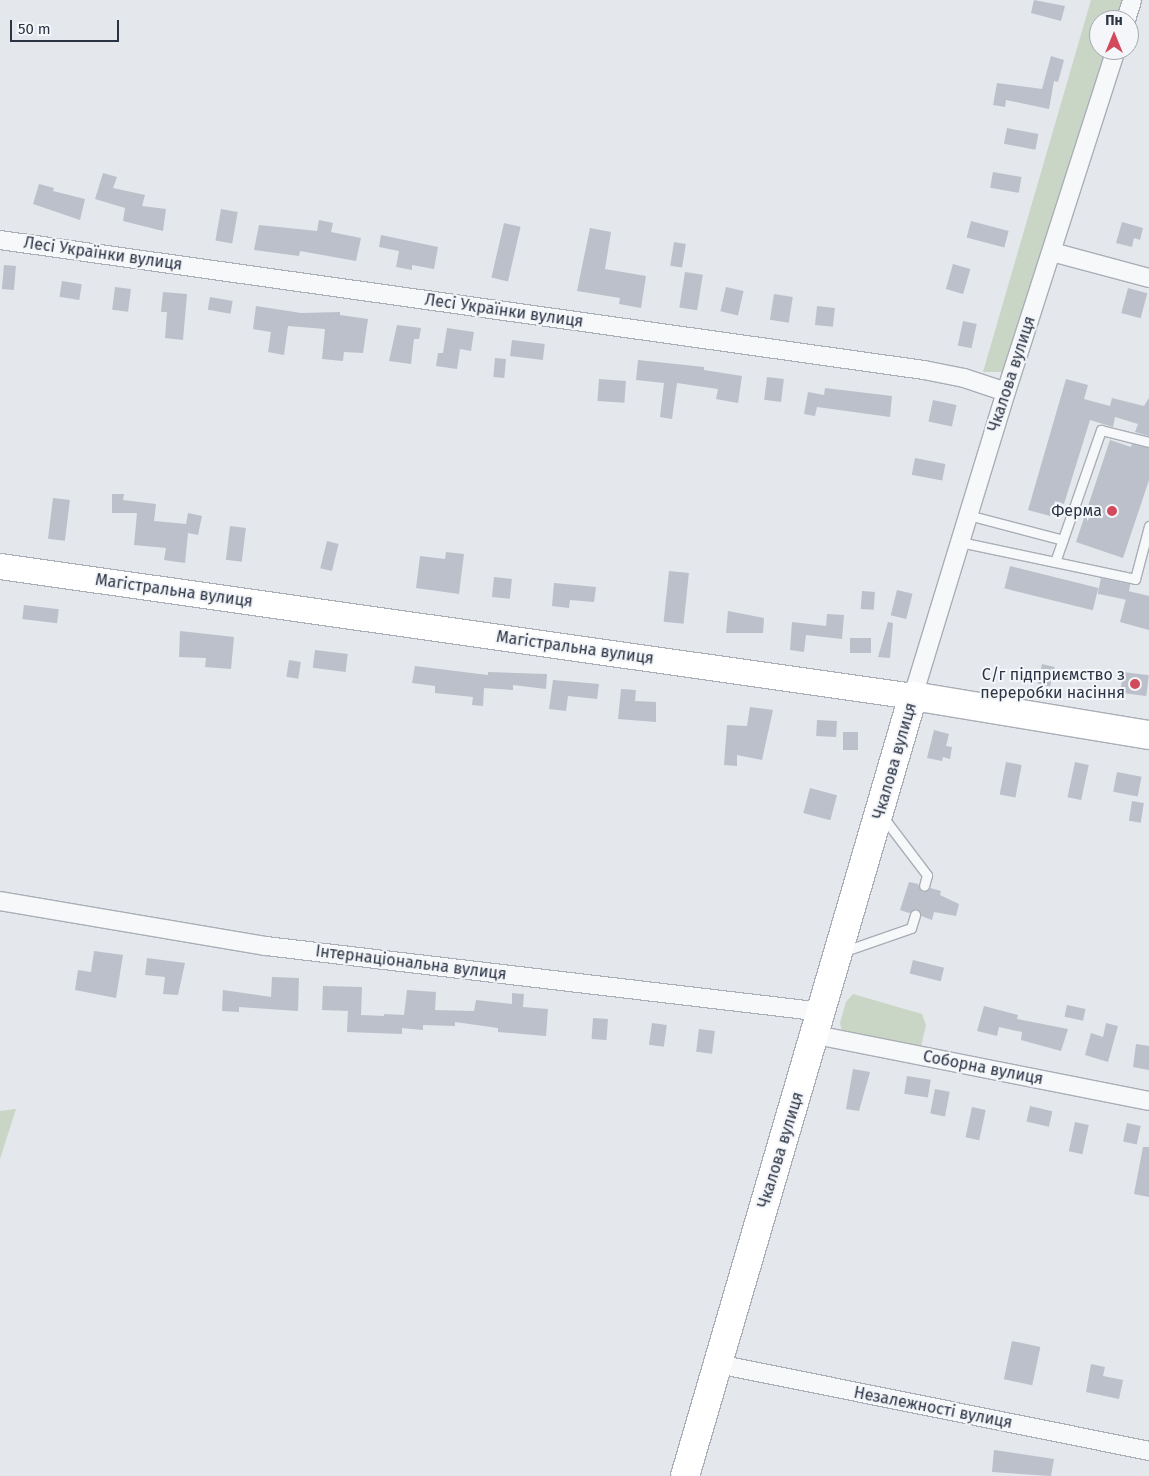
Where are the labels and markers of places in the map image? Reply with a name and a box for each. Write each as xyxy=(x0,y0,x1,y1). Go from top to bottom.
place label: Ферма xyxy=(1051,501,1102,521)
marker: Ферма xyxy=(1106,505,1118,517)
place label: С/г підприємство з переробки насіння xyxy=(980,665,1125,703)
marker: С/г підприємство з переробки насіння xyxy=(1129,678,1141,690)

